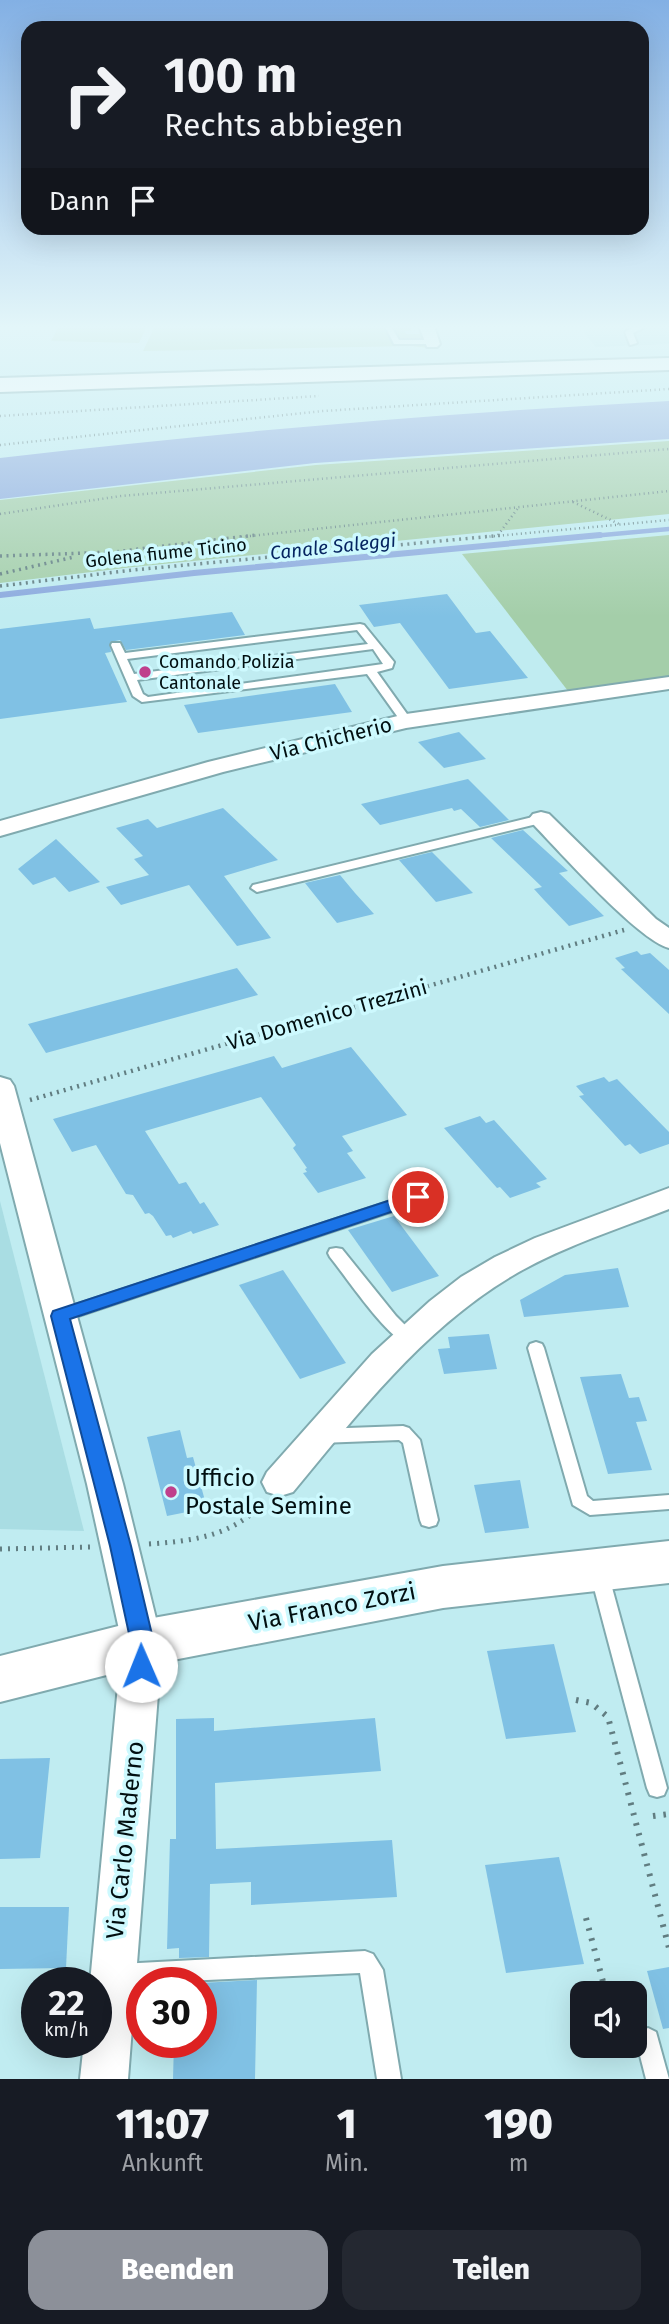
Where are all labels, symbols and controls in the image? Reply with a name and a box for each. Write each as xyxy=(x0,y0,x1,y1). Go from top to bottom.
text: 100 m xyxy=(164,46,297,105)
icon: right xyxy=(49,49,140,140)
text: Rechts abbiegen xyxy=(164,106,404,144)
icon: arrive xyxy=(124,182,162,220)
text: Dann xyxy=(49,186,110,217)
water label: Canale Saleggi xyxy=(269,528,398,565)
street label: Golena fiume Ticino xyxy=(84,534,248,572)
place label: Comando Polizia Cantonale xyxy=(159,651,295,694)
marker: Comando Polizia Cantonale xyxy=(137,664,153,680)
street label: Via Chicherio xyxy=(267,711,395,767)
street label: Via Domenico Trezzini xyxy=(224,974,430,1056)
pin xyxy=(388,1167,448,1227)
icon: arrive xyxy=(399,1178,437,1216)
place label: Ufficio Postale Semine xyxy=(185,1464,352,1520)
marker: Ufficio Postale Semine xyxy=(163,1484,179,1500)
street label: Via Franco Zorzi xyxy=(246,1577,418,1637)
position arrow xyxy=(104,1629,178,1703)
street label: Via Carlo Maderno xyxy=(101,1740,149,1940)
speed limit sign: 30 xyxy=(126,1967,217,2058)
map controls xyxy=(570,1981,647,2058)
button: sound xyxy=(570,1981,647,2058)
text: 22 xyxy=(48,1982,85,2024)
text: km/h xyxy=(44,2019,89,2041)
text: 11:07 xyxy=(116,2099,209,2149)
text: 1 xyxy=(337,2099,357,2149)
text: 190 xyxy=(484,2099,553,2149)
text: Ankunft xyxy=(122,2149,203,2177)
text: Min. xyxy=(325,2149,368,2177)
text: m xyxy=(509,2149,528,2177)
button: Beenden xyxy=(28,2230,328,2310)
button: Teilen xyxy=(342,2230,641,2310)

